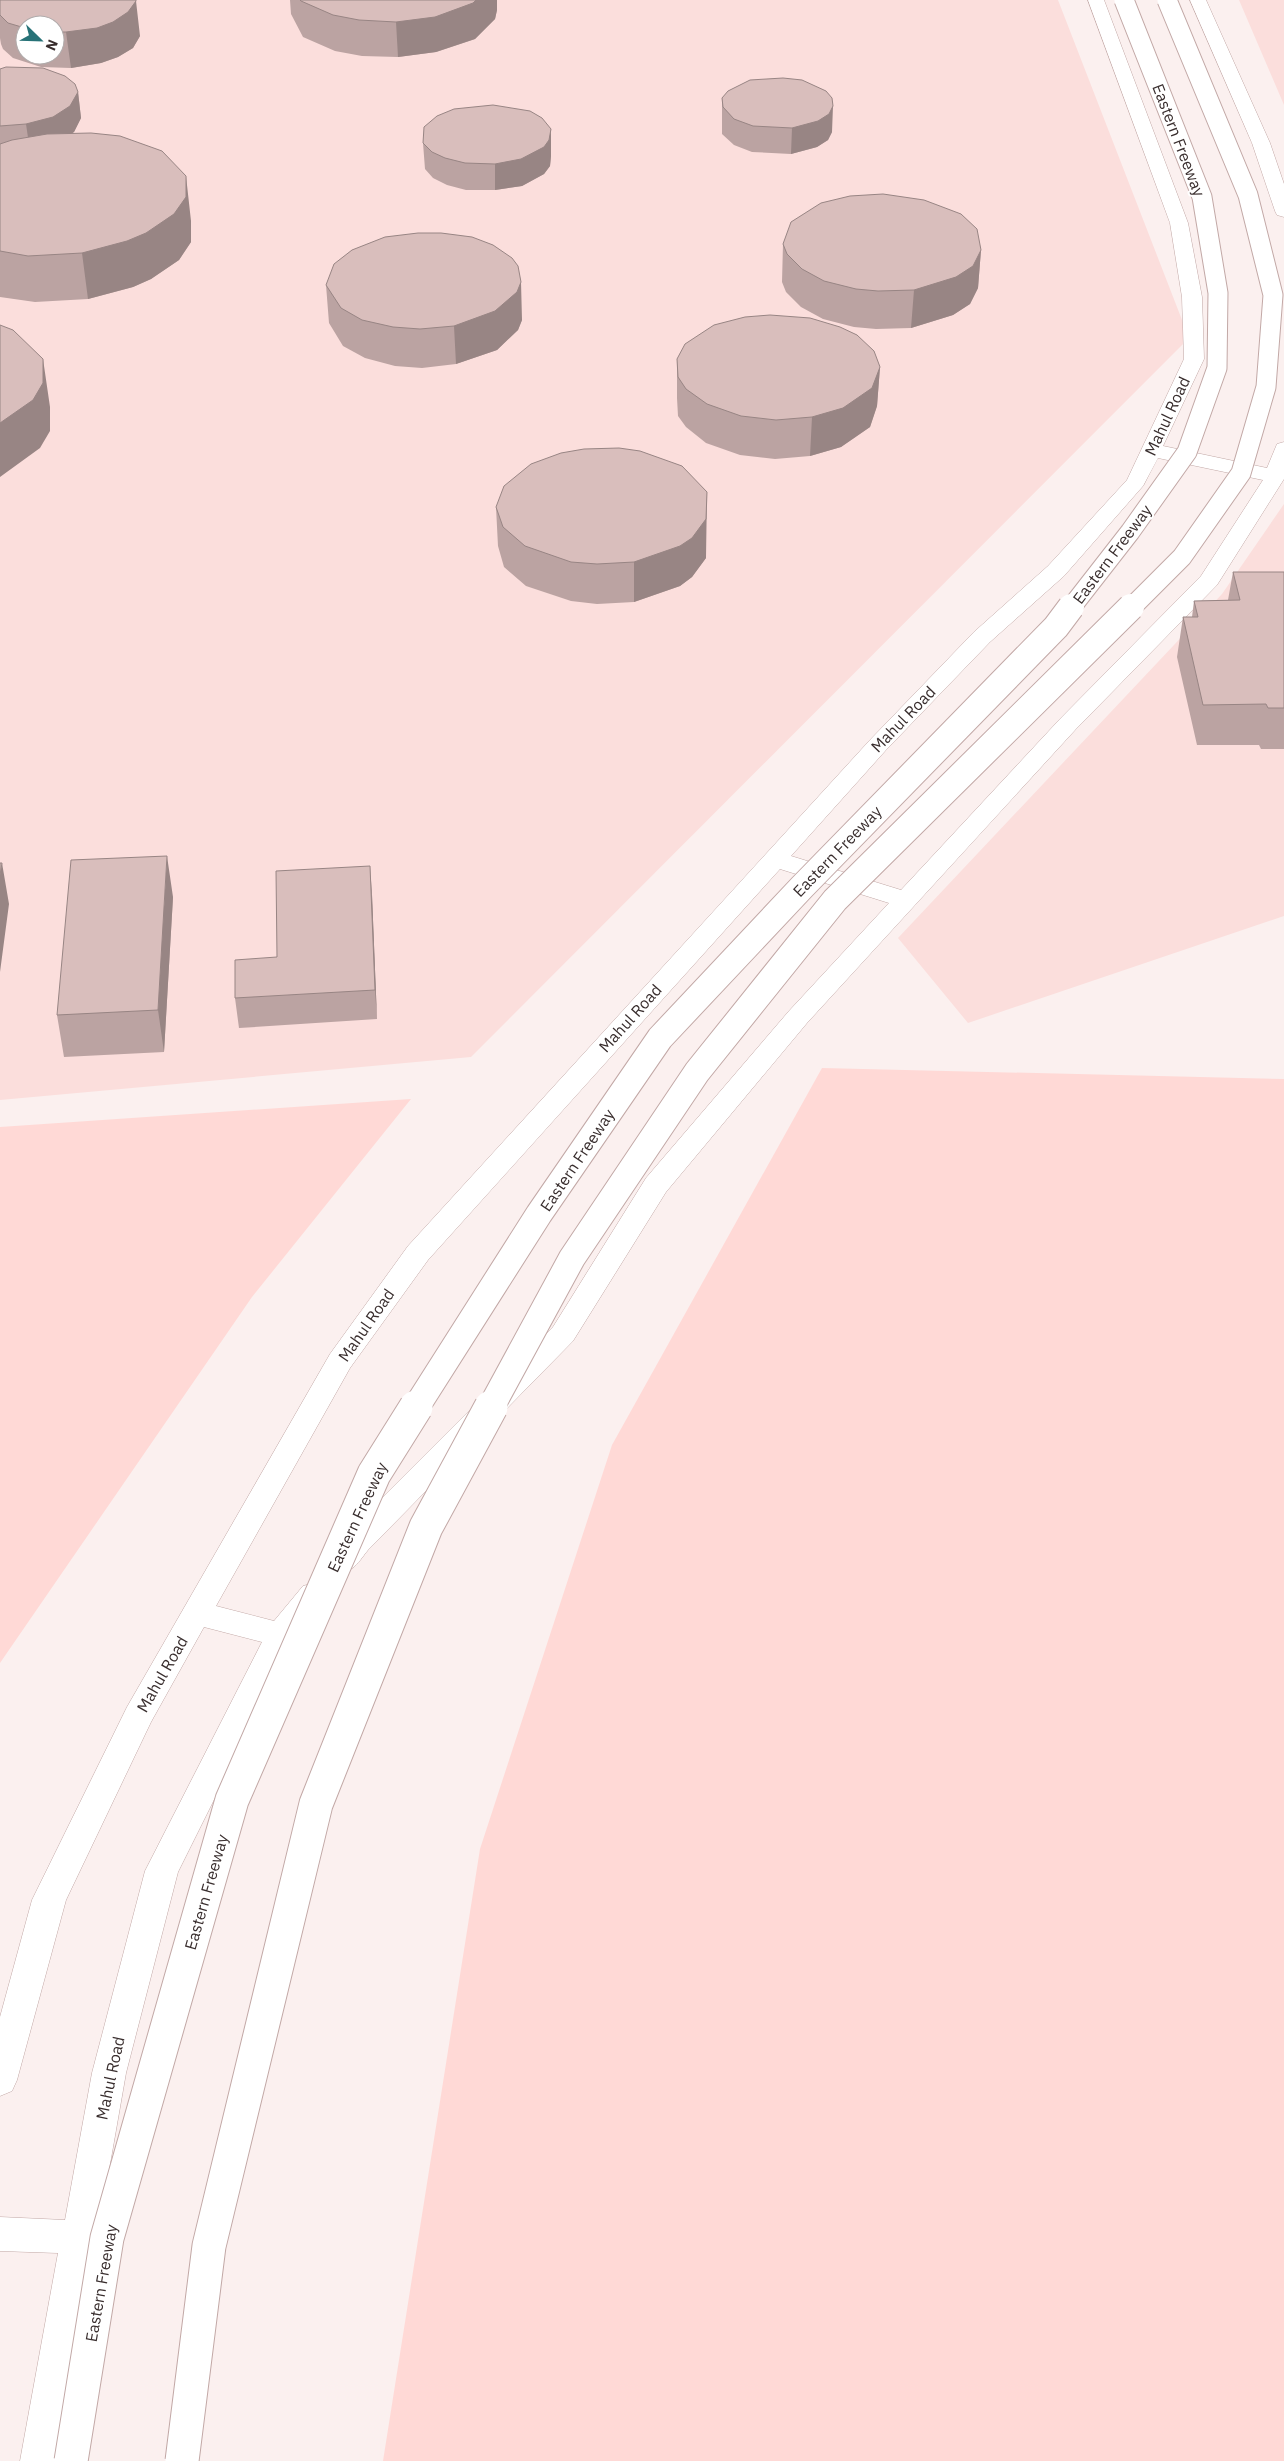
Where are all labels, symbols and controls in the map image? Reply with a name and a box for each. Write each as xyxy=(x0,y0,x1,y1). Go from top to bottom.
north arrow xyxy=(15,15,65,65)
text: N xyxy=(42,37,62,53)
street label: Eastern Freeway xyxy=(1148,81,1210,199)
street label: Mahul Road xyxy=(1140,373,1194,459)
street label: Eastern Freeway xyxy=(1068,500,1156,608)
street label: Mahul Road xyxy=(866,682,940,756)
street label: Eastern Freeway xyxy=(788,801,886,901)
street label: Mahul Road xyxy=(594,980,666,1056)
street label: Eastern Freeway xyxy=(535,1105,619,1215)
street label: Mahul Road xyxy=(334,1285,398,1365)
street label: Eastern Freeway xyxy=(323,1459,391,1575)
street label: Mahul Road xyxy=(132,1632,192,1716)
street label: Eastern Freeway xyxy=(180,1832,232,1952)
street label: Mahul Road xyxy=(91,2035,129,2121)
street label: Eastern Freeway xyxy=(81,2223,121,2343)

